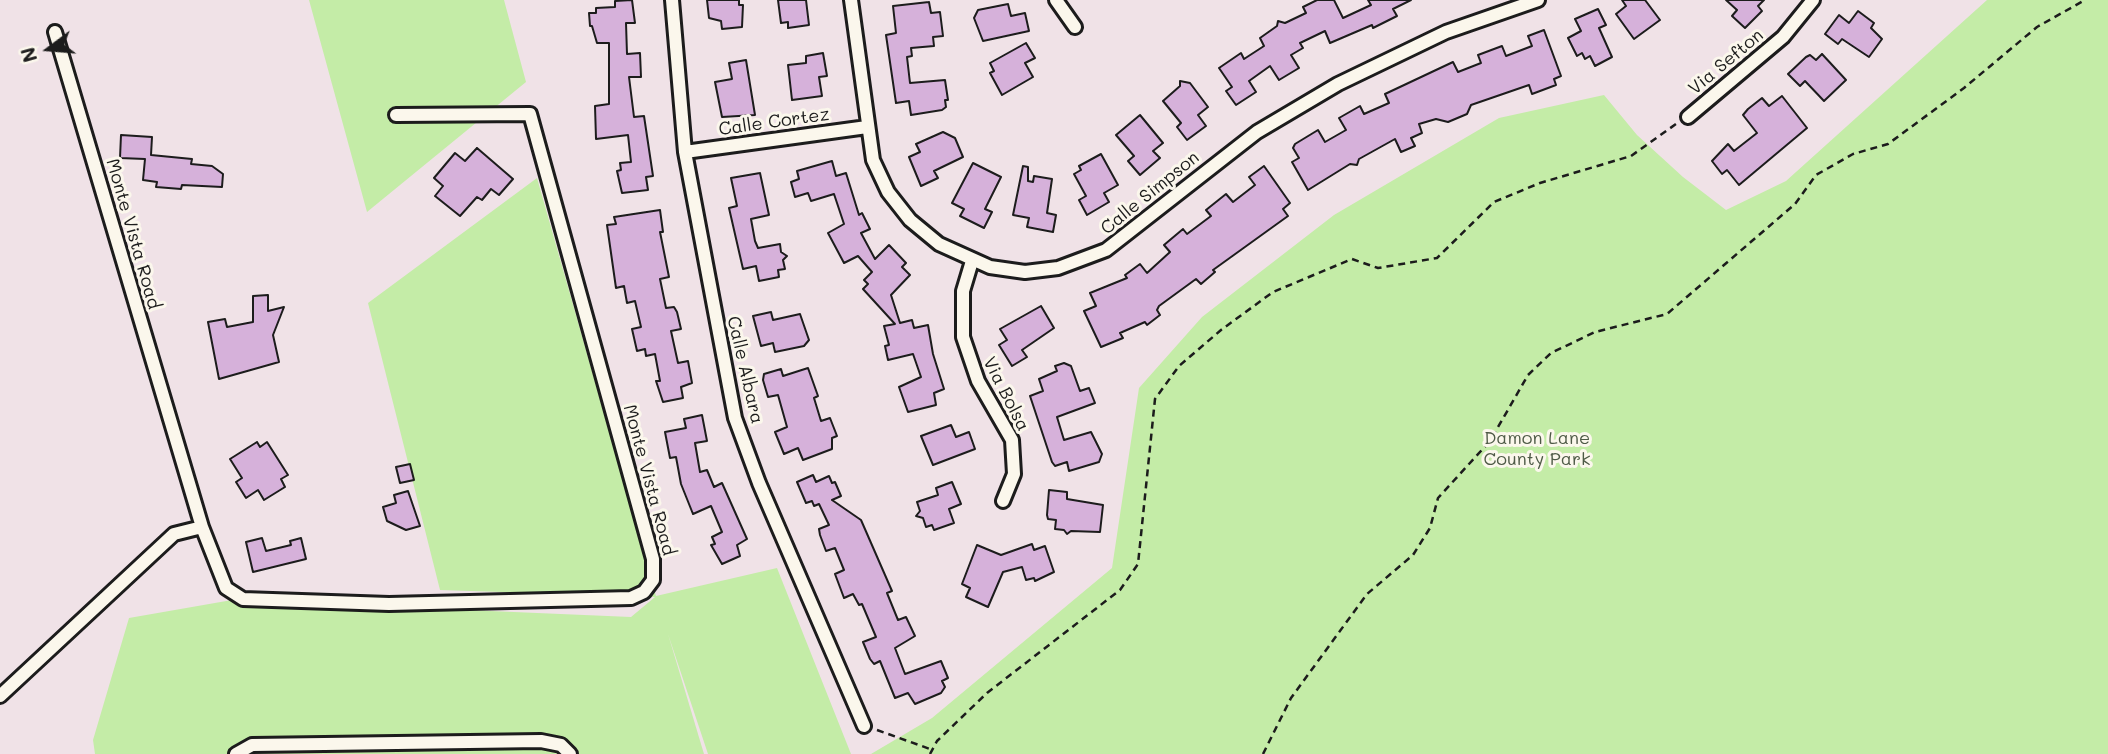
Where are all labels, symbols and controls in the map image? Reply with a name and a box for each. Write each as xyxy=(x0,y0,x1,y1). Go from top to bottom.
north arrow xyxy=(14,14,84,84)
street label: Via Sefton xyxy=(1684,25,1768,99)
text: N xyxy=(14,45,42,65)
street label: Calle Cortez xyxy=(717,104,831,140)
street label: Calle Simpson xyxy=(1096,147,1204,239)
street label: Monte Vista Road xyxy=(101,156,165,312)
street label: Calle Albara xyxy=(722,314,768,426)
street label: Via Bolsa xyxy=(978,353,1034,435)
street label: Monte Vista Road xyxy=(618,402,680,558)
park label: Damon Lane County Park xyxy=(1483,427,1591,470)

